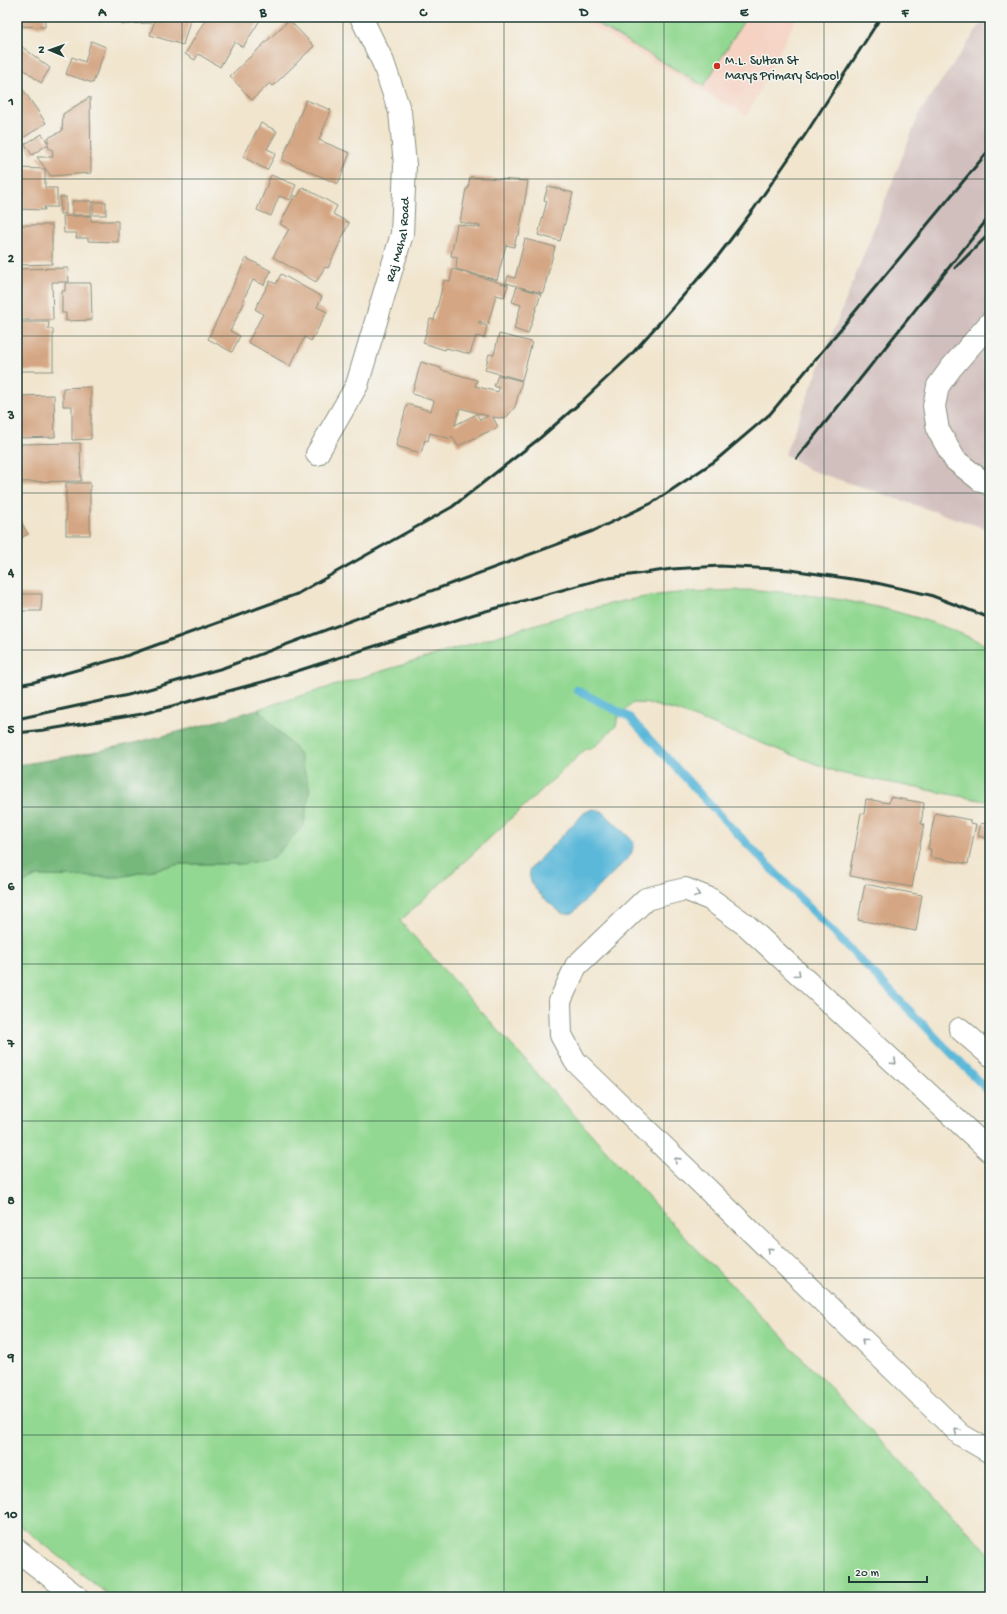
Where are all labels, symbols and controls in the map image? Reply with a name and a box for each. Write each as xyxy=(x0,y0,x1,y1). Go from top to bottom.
text: A xyxy=(97,6,107,21)
text: B xyxy=(259,6,268,21)
text: C xyxy=(418,6,428,21)
text: D xyxy=(579,6,589,21)
text: E xyxy=(740,6,749,21)
text: F xyxy=(901,6,910,21)
north arrow xyxy=(30,30,70,70)
text: N xyxy=(36,46,48,54)
place label: M.L. Sultan St Marys Primary School xyxy=(725,54,839,84)
marker: M.L. Sultan St Marys Primary School xyxy=(712,61,722,71)
text: 1 xyxy=(7,95,14,110)
street label: Raj Mahal Road xyxy=(383,196,414,284)
text: 2 xyxy=(8,252,15,267)
text: 3 xyxy=(7,409,15,424)
text: 4 xyxy=(7,566,15,581)
text: 5 xyxy=(8,723,15,738)
text: 6 xyxy=(8,880,15,895)
one-way arrow xyxy=(693,889,700,897)
one-way arrow xyxy=(793,969,801,977)
text: 7 xyxy=(7,1037,16,1052)
one-way arrow xyxy=(889,1057,897,1065)
one-way arrow xyxy=(674,1157,682,1165)
text: 8 xyxy=(7,1194,15,1209)
one-way arrow xyxy=(768,1248,775,1255)
one-way arrow xyxy=(861,1338,869,1346)
text: 9 xyxy=(7,1351,15,1366)
one-way arrow xyxy=(954,1429,962,1436)
text: 10 xyxy=(4,1508,18,1523)
scale bar xyxy=(849,1558,927,1584)
text: 20 m xyxy=(855,1567,880,1581)

